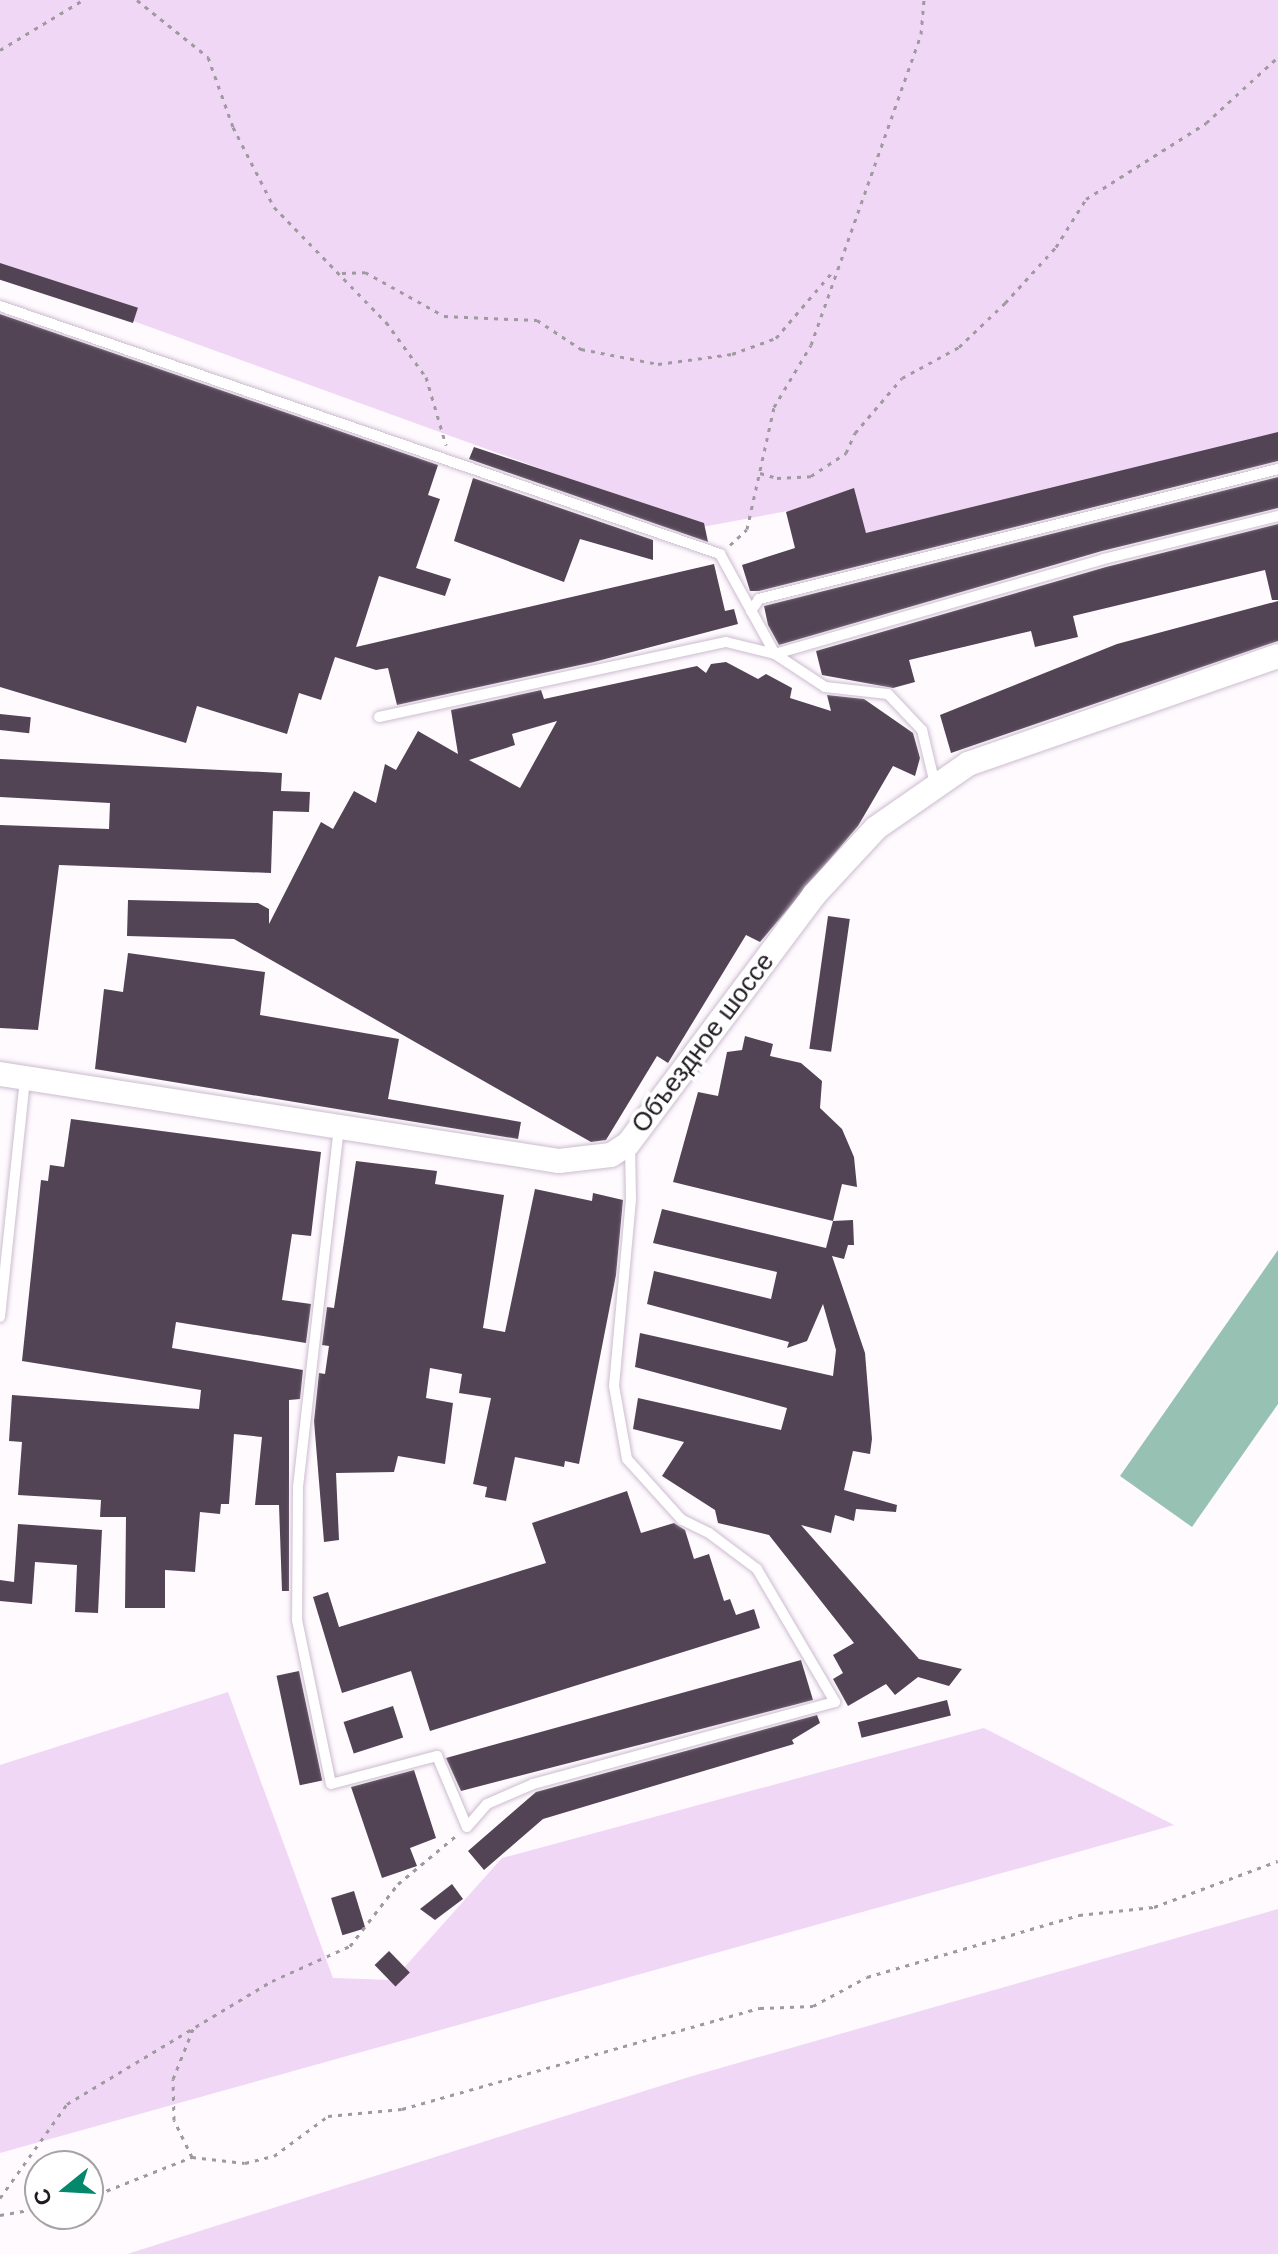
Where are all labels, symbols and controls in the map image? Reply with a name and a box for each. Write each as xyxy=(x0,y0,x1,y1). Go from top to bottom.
street label: Объездное шоссе xyxy=(625,947,781,1139)
north arrow xyxy=(24,2150,104,2230)
text: С xyxy=(28,2186,57,2208)

